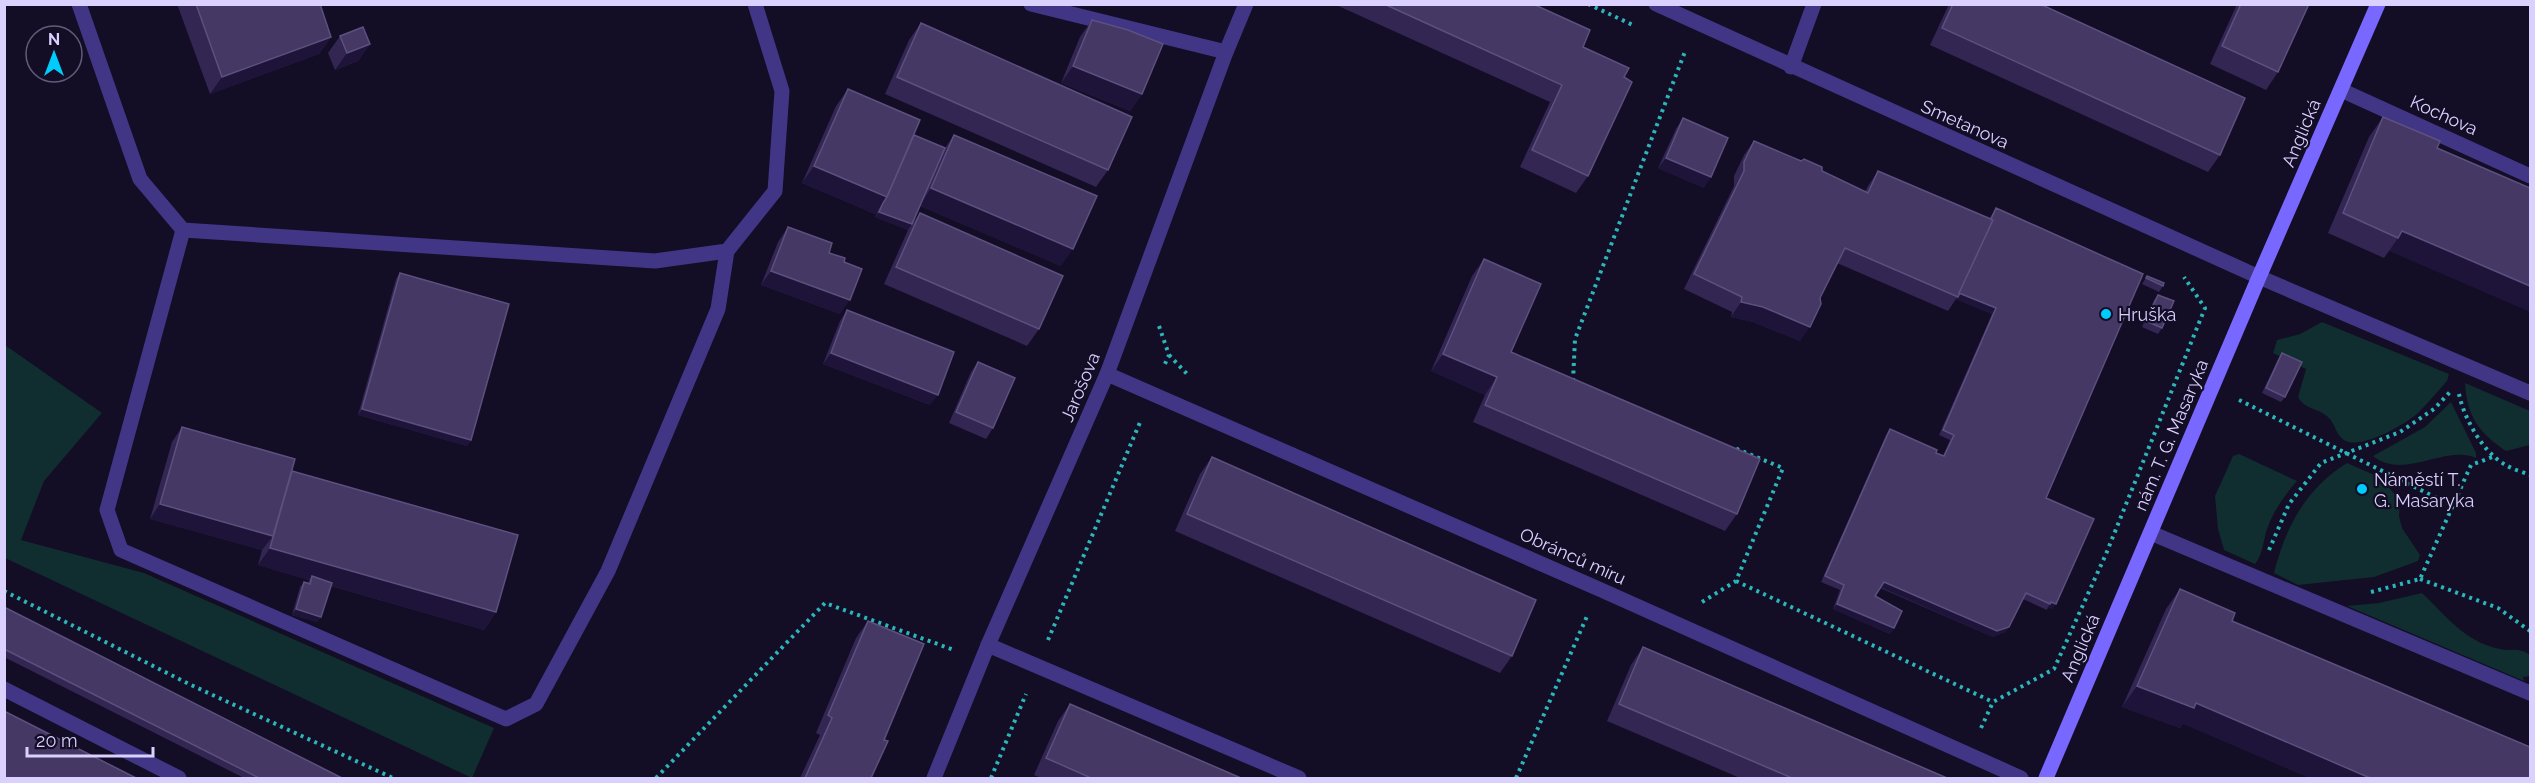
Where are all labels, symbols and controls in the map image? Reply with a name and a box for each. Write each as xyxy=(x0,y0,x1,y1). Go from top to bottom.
north arrow xyxy=(24,24,84,84)
text: N xyxy=(48,30,60,49)
street label: Kochova xyxy=(2407,91,2481,139)
street label: Smetanova xyxy=(1918,95,2012,153)
street label: Anglická xyxy=(2277,96,2325,170)
place label: Hruška xyxy=(2118,304,2176,325)
marker: Hruška xyxy=(2099,307,2113,321)
street label: Jarošova xyxy=(1056,349,1104,425)
street label: nám. T. G. Masaryka xyxy=(2130,356,2212,514)
place label: Náměstí T. G. Masaryka xyxy=(2374,469,2474,511)
marker: Náměstí T. G. Masaryka xyxy=(2355,482,2369,496)
street label: Obránců míru xyxy=(1517,523,1629,589)
street label: Anglická xyxy=(2056,611,2104,685)
scale bar xyxy=(27,720,153,758)
text: 20 m xyxy=(36,730,78,751)

